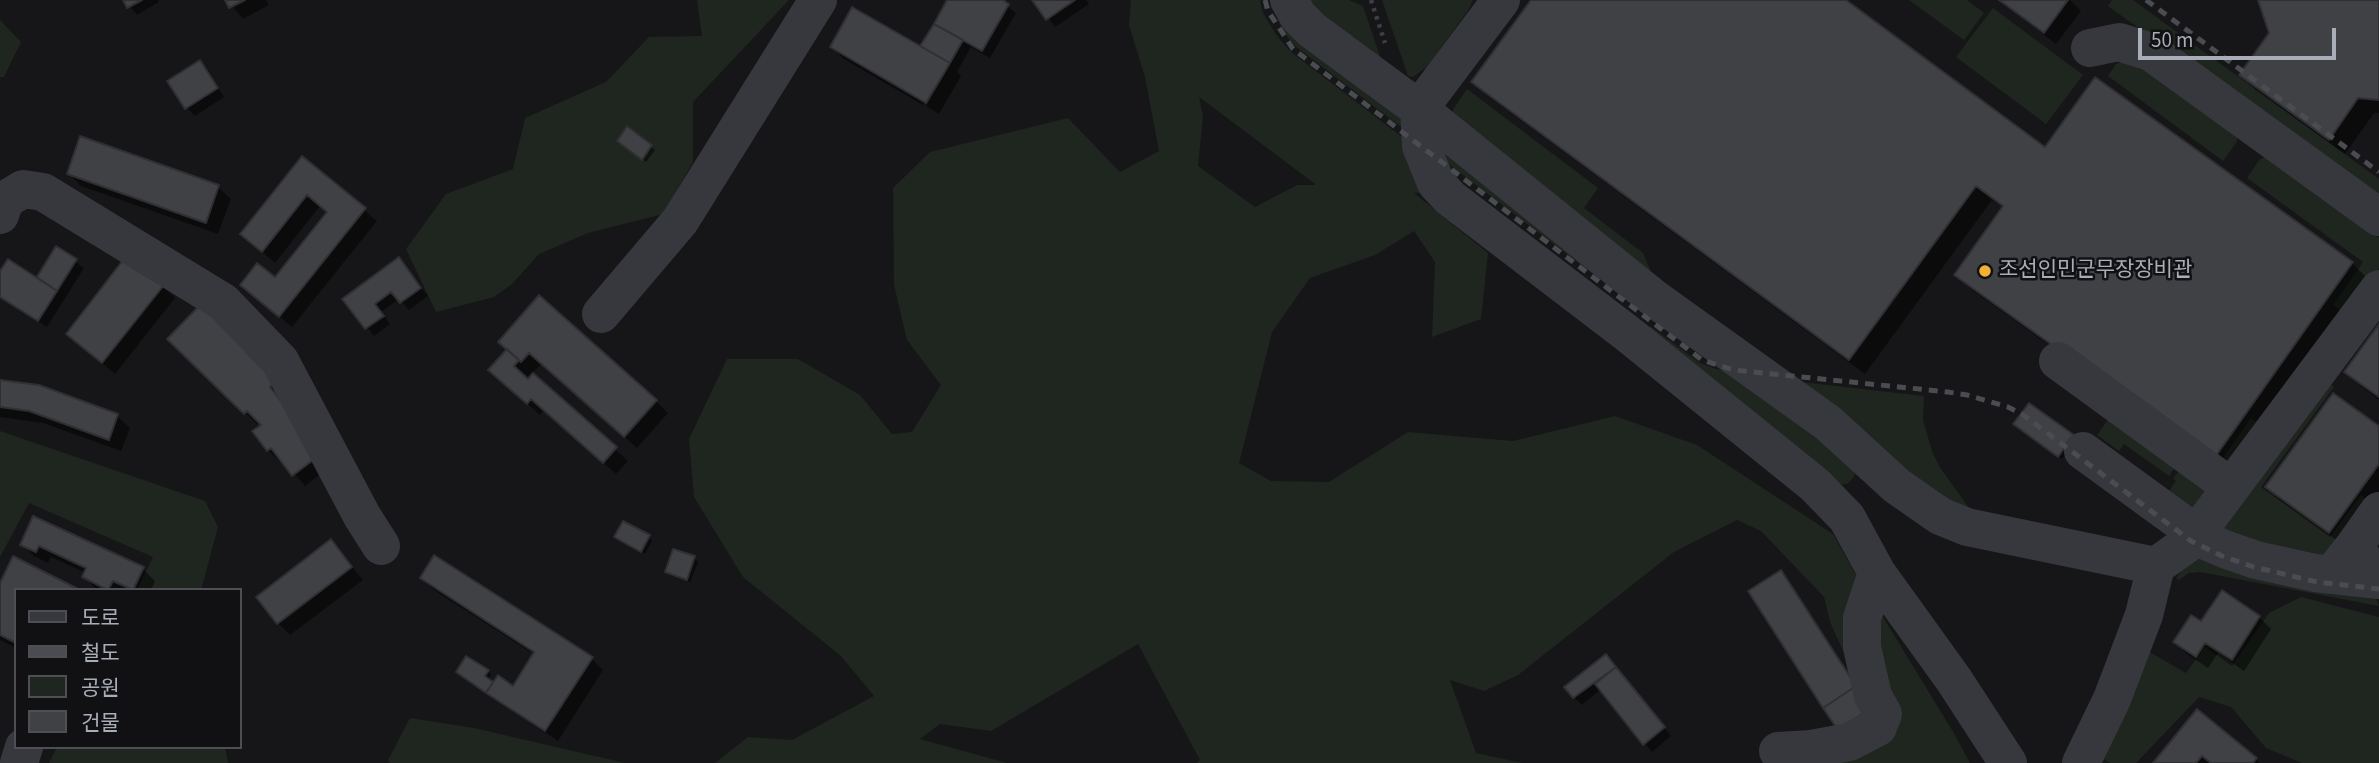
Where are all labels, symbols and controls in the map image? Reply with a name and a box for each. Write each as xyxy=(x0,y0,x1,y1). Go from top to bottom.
scale bar xyxy=(2141,14,2339,58)
text: 50 m xyxy=(2151,25,2193,55)
place label: 조선인민군무장장비관 xyxy=(1999,258,2192,284)
marker: 조선인민군무장장비관 xyxy=(1977,263,1993,279)
legend xyxy=(14,588,242,749)
text: 도로 xyxy=(81,603,120,633)
text: 철도 xyxy=(81,638,120,668)
text: 공원 xyxy=(81,673,120,703)
text: 건물 xyxy=(81,708,120,738)

